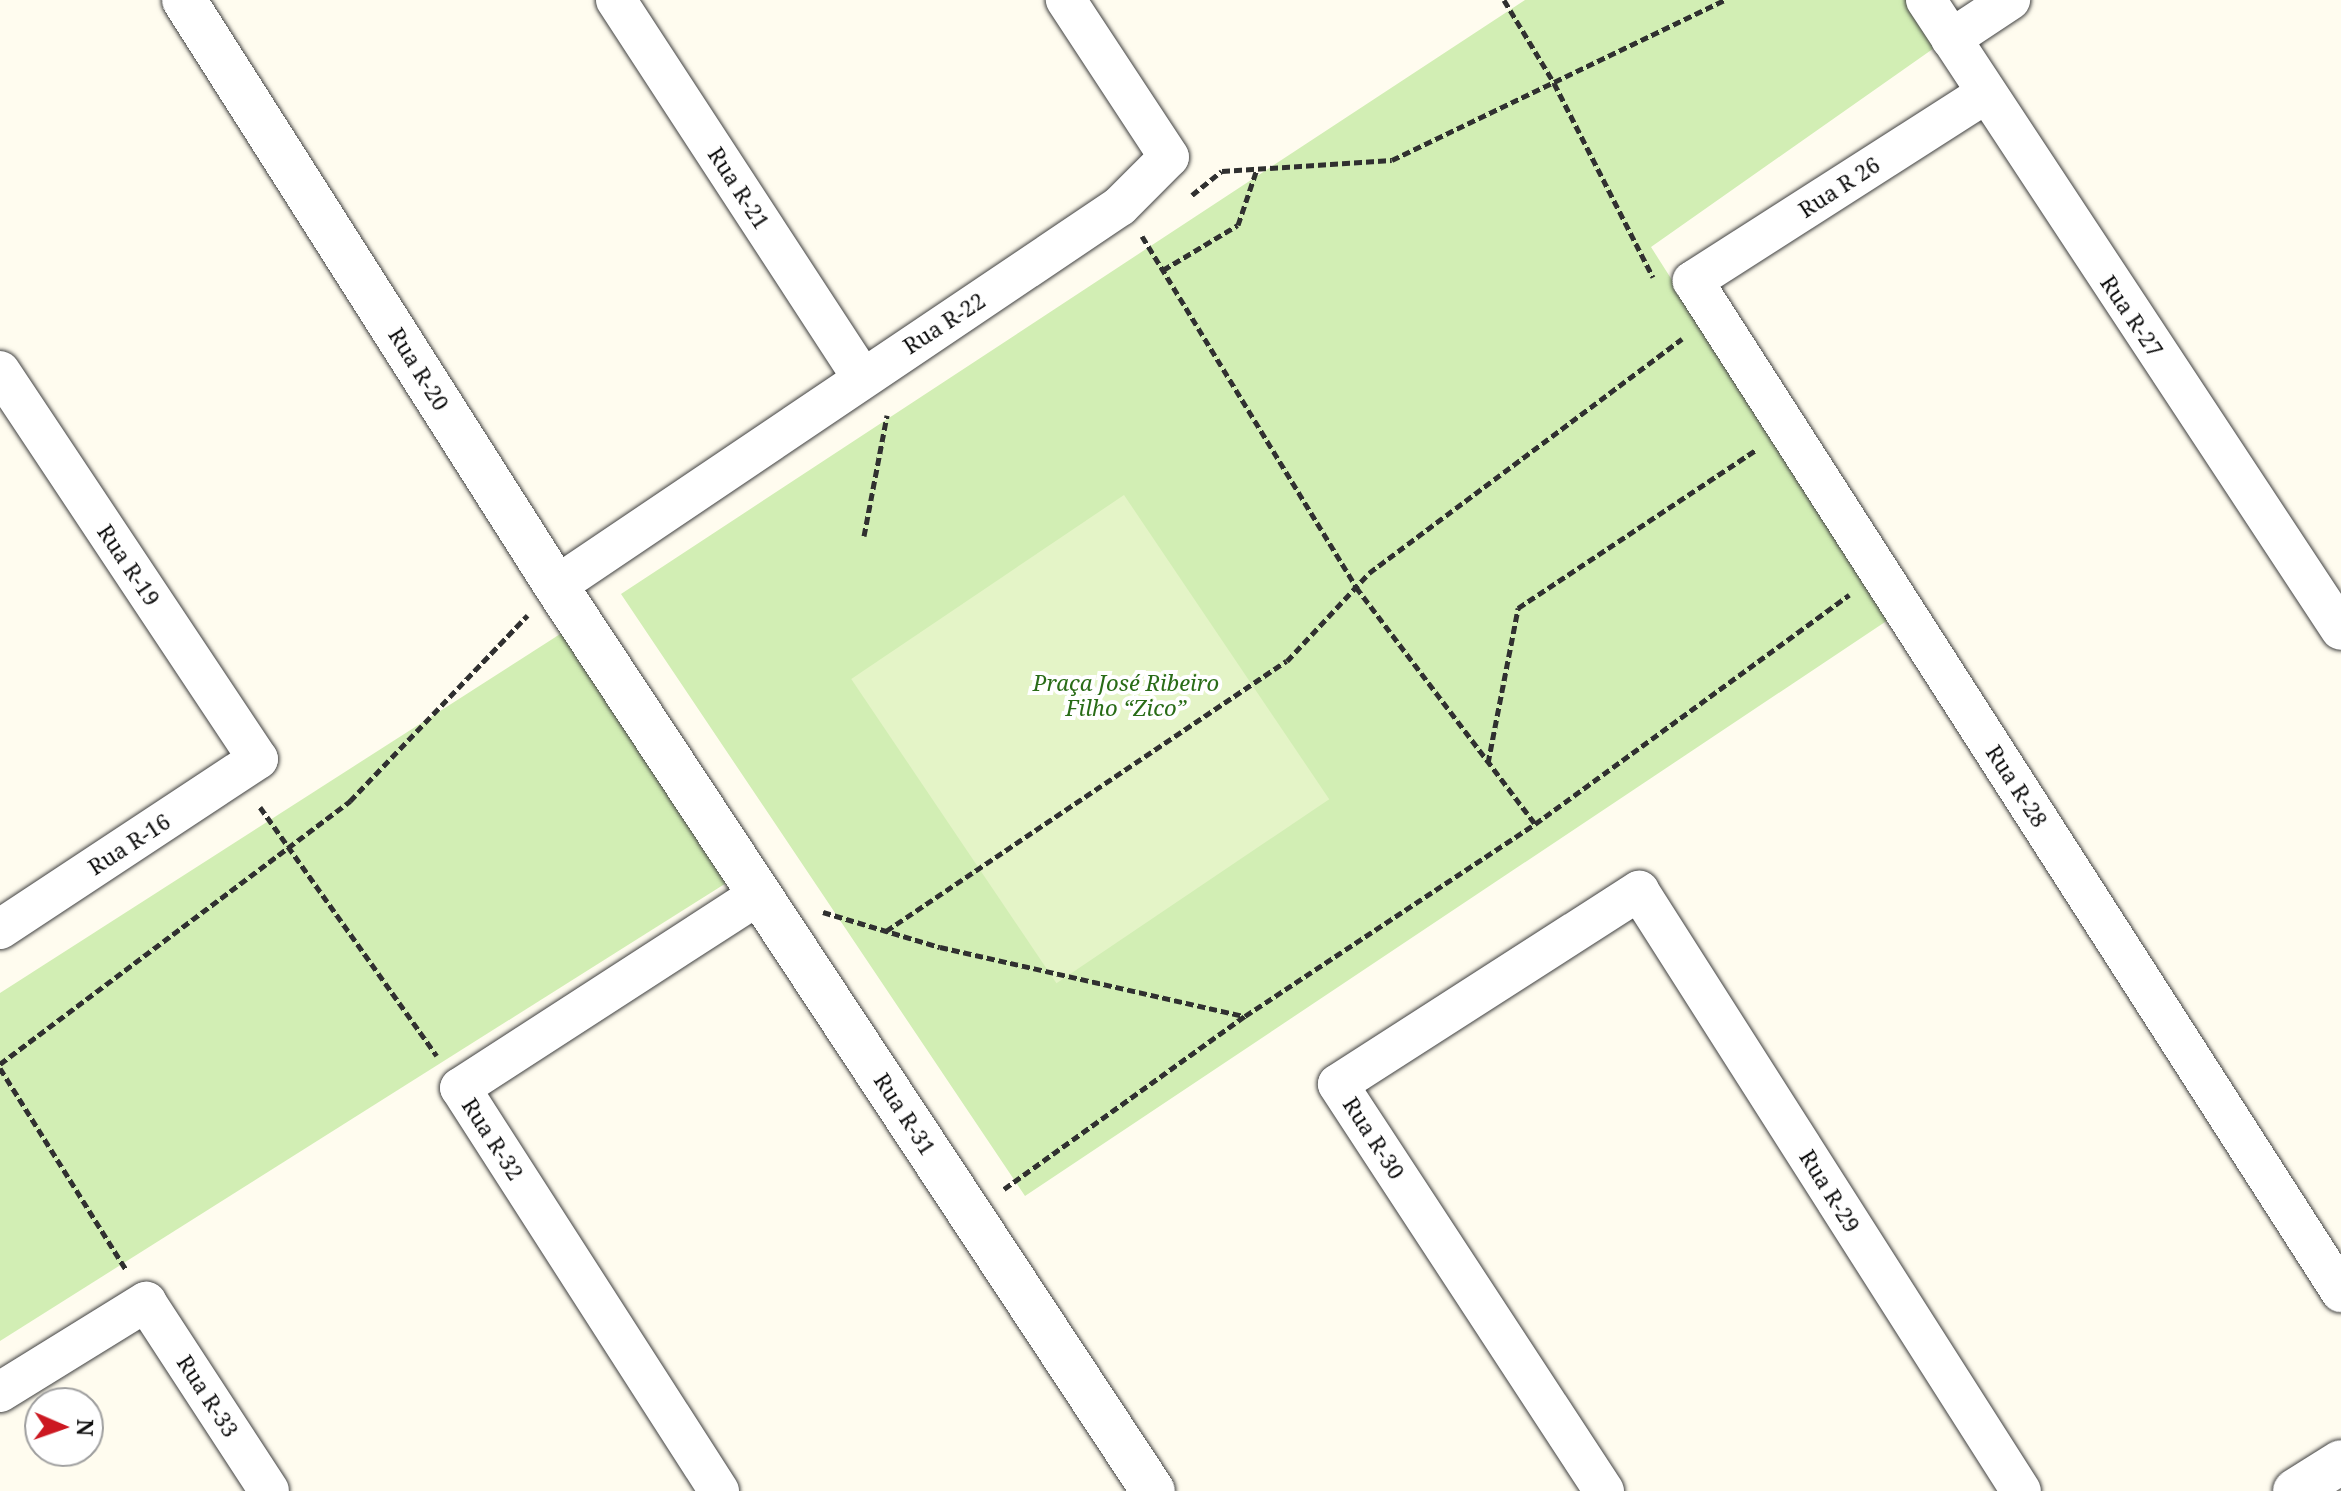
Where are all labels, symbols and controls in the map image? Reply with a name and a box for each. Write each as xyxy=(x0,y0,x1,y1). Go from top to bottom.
street label: Rua R-21 xyxy=(703,142,775,234)
street label: Rua R 26 xyxy=(1794,151,1884,223)
street label: Rua R-27 xyxy=(2095,270,2169,362)
street label: Rua R-22 xyxy=(898,287,990,359)
street label: Rua R-20 xyxy=(383,323,455,415)
street label: Rua R-19 xyxy=(92,519,166,611)
park label: Praça José Ribeiro Filho “Zico” xyxy=(1033,669,1219,720)
street label: Rua R-28 xyxy=(1981,740,2053,832)
street label: Rua R-16 xyxy=(83,808,175,880)
street label: Rua R-31 xyxy=(869,1068,941,1160)
street label: Rua R-30 xyxy=(1338,1092,1410,1184)
street label: Rua R-32 xyxy=(457,1093,529,1185)
street label: Rua R-29 xyxy=(1794,1145,1866,1237)
street label: Rua R-33 xyxy=(172,1350,244,1442)
north arrow xyxy=(24,1387,104,1467)
text: N xyxy=(71,1419,101,1437)

